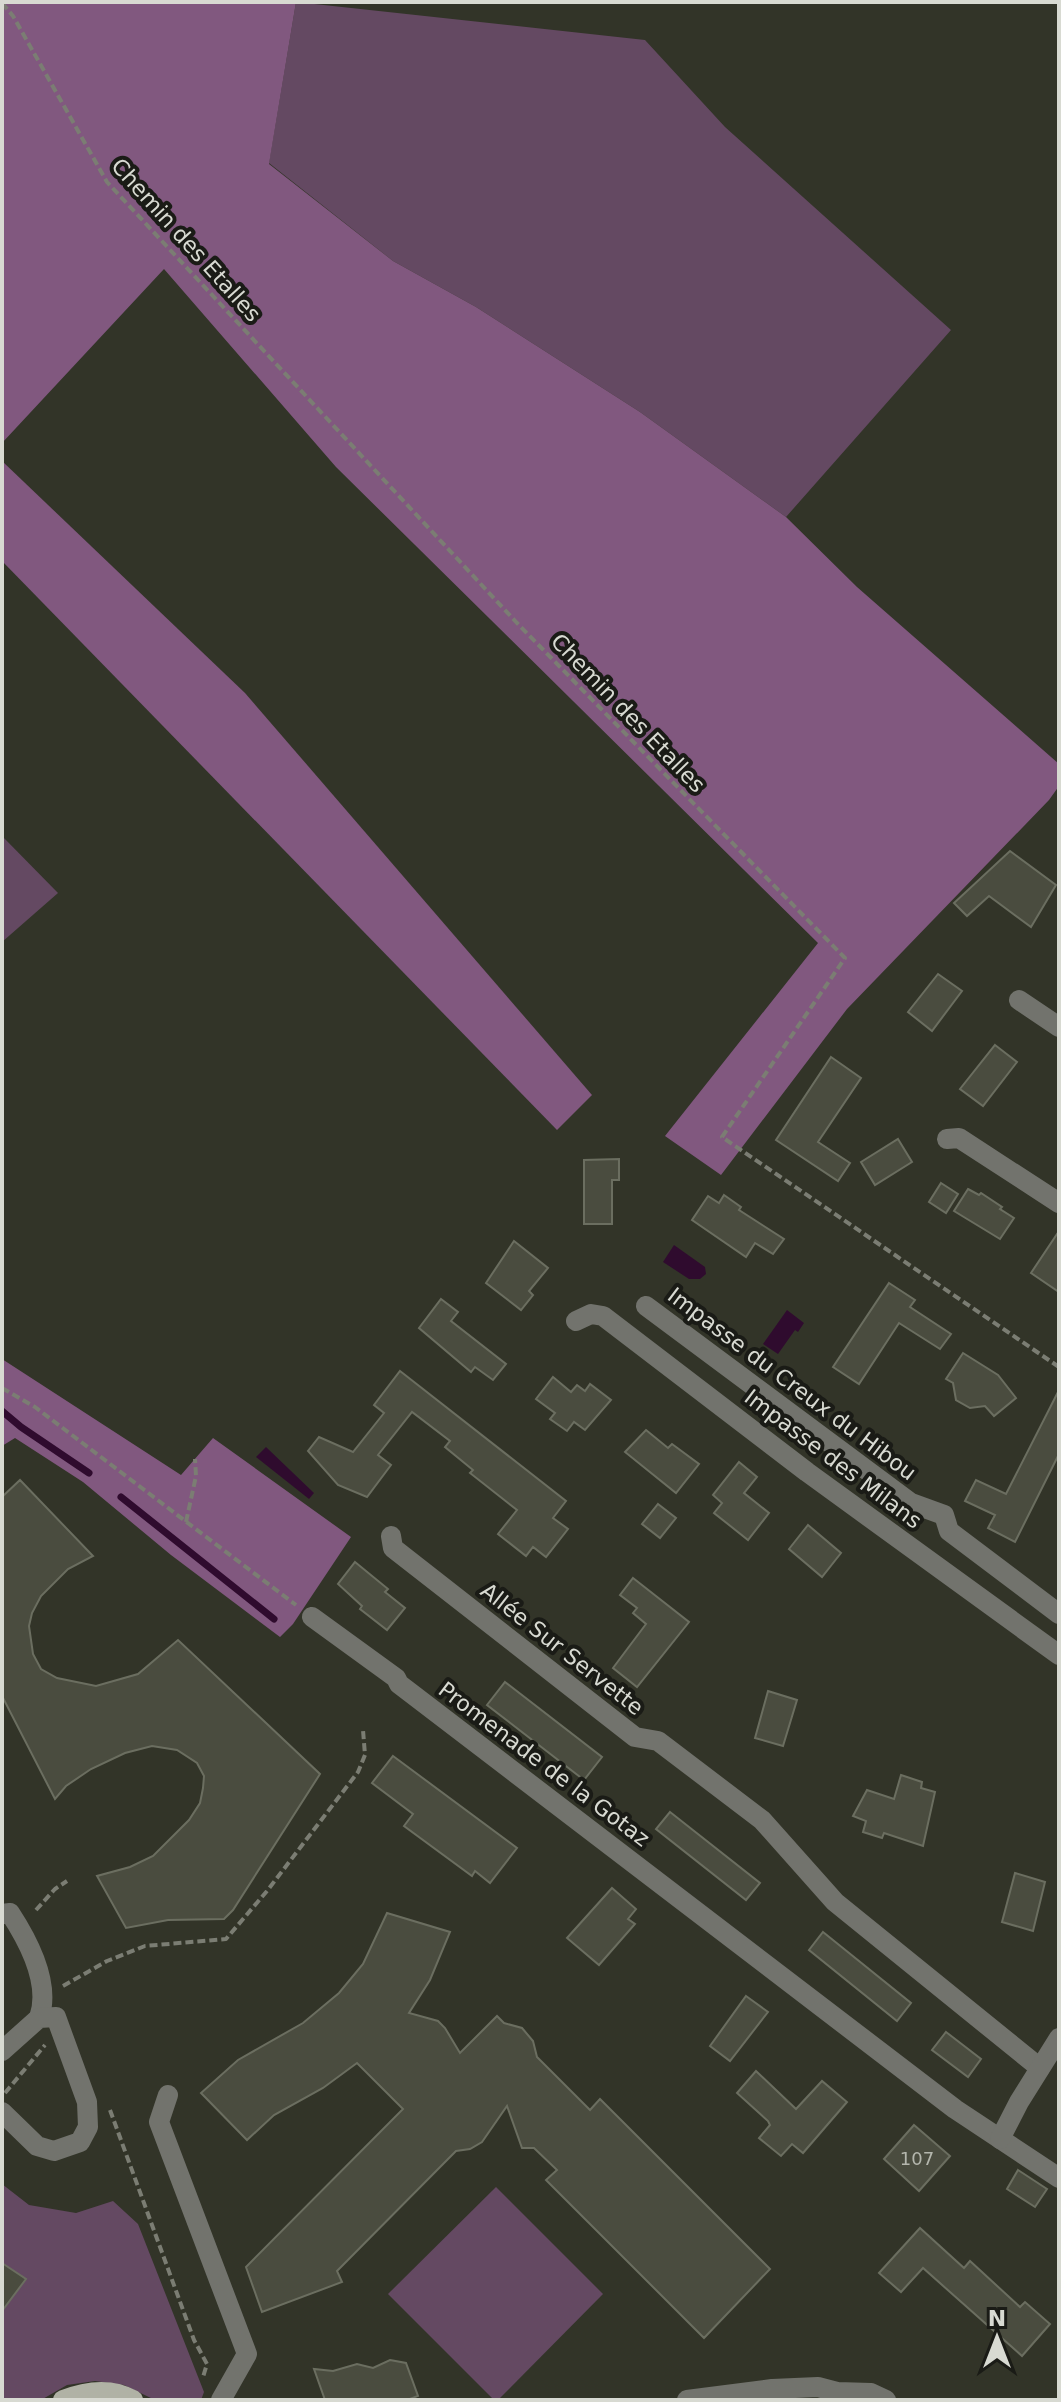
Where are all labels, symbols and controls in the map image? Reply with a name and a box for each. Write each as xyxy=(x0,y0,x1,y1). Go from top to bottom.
street label: Chemin des Etalles xyxy=(106,153,266,327)
street label: Chemin des Etalles xyxy=(546,629,710,797)
street label: Impasse du Creux du Hibou xyxy=(663,1283,921,1485)
street label: Impasse des Milans xyxy=(740,1384,926,1534)
street label: Allée Sur Servette xyxy=(476,1578,648,1720)
street label: Promenade de la Gotaz xyxy=(434,1677,654,1851)
house number: 107 xyxy=(900,2148,934,2169)
north arrow xyxy=(957,2298,1037,2378)
text: N xyxy=(988,2306,1006,2331)

